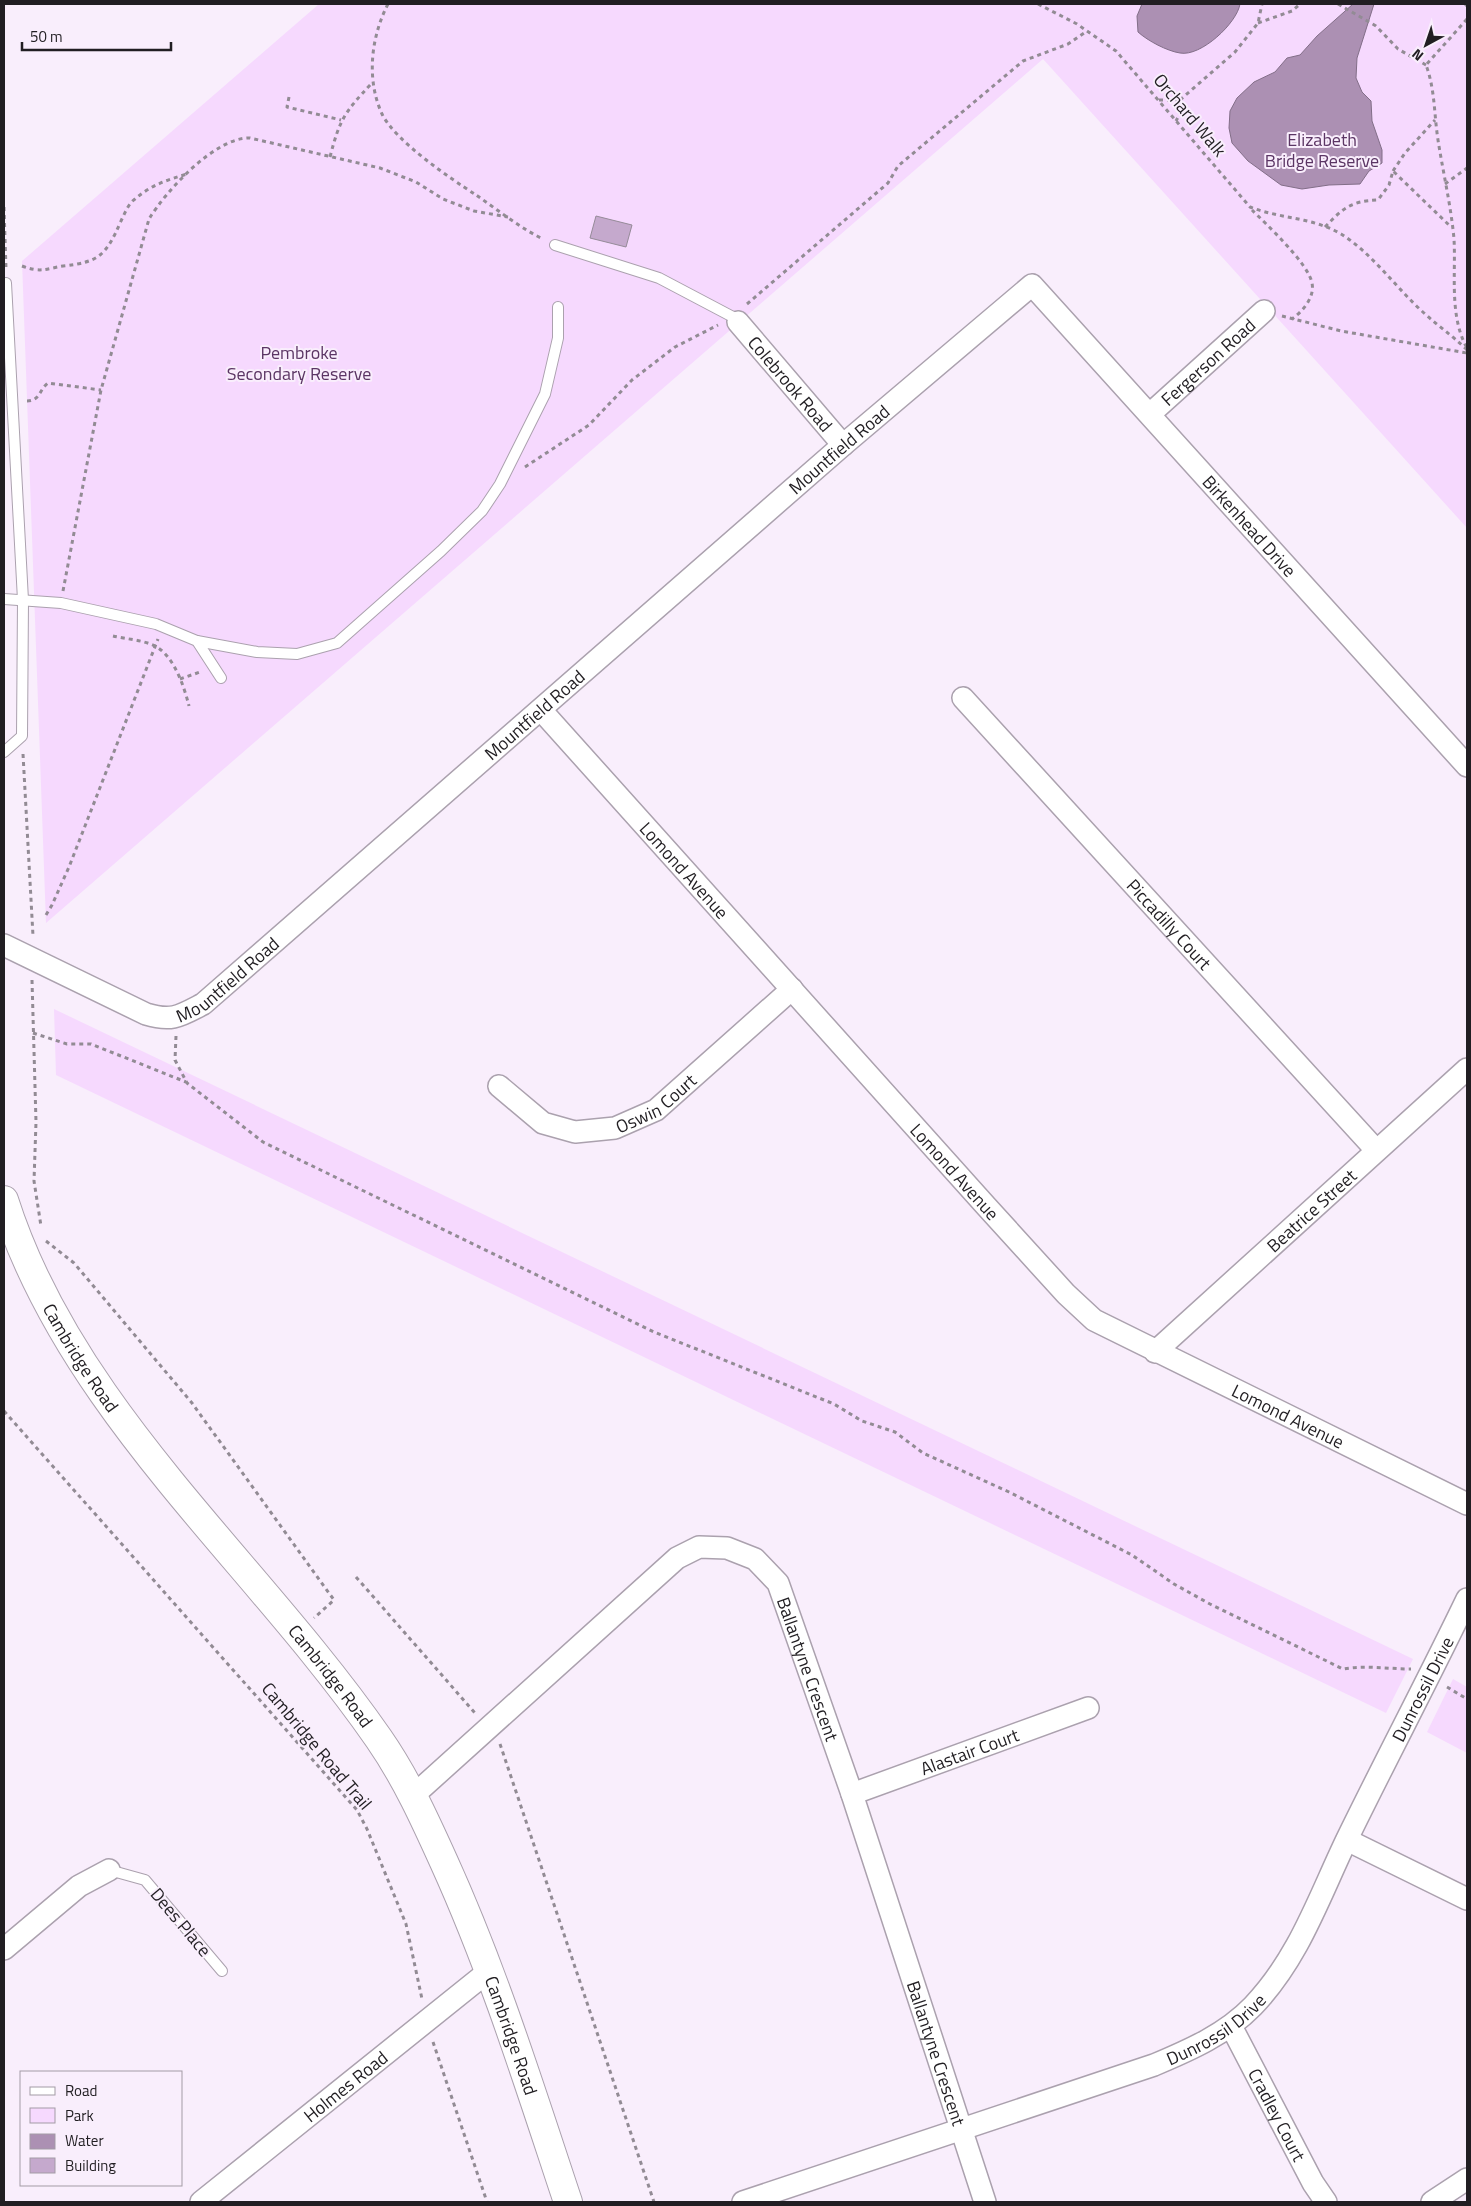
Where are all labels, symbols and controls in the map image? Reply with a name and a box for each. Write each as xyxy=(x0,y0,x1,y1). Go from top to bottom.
scale bar xyxy=(22,20,171,52)
north arrow xyxy=(1401,20,1451,70)
text: 50 m xyxy=(30,25,63,48)
text: N xyxy=(1407,44,1428,67)
street label: Orchard Walk xyxy=(1147,67,1233,163)
park label: Elizabeth Bridge Reserve xyxy=(1265,126,1379,174)
street label: Fergerson Road xyxy=(1154,312,1261,412)
street label: Colebrook Road xyxy=(742,330,839,437)
park label: Pembroke Secondary Reserve xyxy=(227,339,371,387)
street label: Mountfield Road xyxy=(782,398,895,500)
street label: Birkenhead Drive xyxy=(1196,469,1303,583)
street label: Mountfield Road xyxy=(478,663,591,766)
street label: Lomond Avenue xyxy=(634,816,735,925)
street label: Piccadilly Court xyxy=(1121,872,1219,976)
street label: Mountfield Road xyxy=(172,930,285,1029)
street label: Oswin Court xyxy=(611,1066,703,1140)
street label: Lomond Avenue xyxy=(904,1117,1006,1226)
street label: Beatrice Street xyxy=(1260,1162,1363,1258)
street label: Cambridge Road xyxy=(37,1298,126,1418)
street label: Lomond Avenue xyxy=(1227,1377,1349,1455)
street label: Ballantyne Crescent xyxy=(770,1593,846,1745)
street label: Cambridge Road xyxy=(282,1618,380,1733)
street label: Dunrossil Drive xyxy=(1384,1632,1460,1746)
street label: Cambridge Road Trail xyxy=(255,1676,379,1816)
street label: Alastair Court xyxy=(916,1721,1023,1782)
street label: Dees Place xyxy=(144,1882,218,1962)
street label: Cambridge Road xyxy=(478,1972,545,2098)
street label: Ballantyne Crescent xyxy=(900,1977,973,2130)
street label: Dunrossil Drive xyxy=(1162,1987,1272,2072)
street label: Holmes Road xyxy=(297,2044,393,2128)
street label: Cradley Court xyxy=(1242,2063,1313,2167)
legend xyxy=(20,2071,182,2186)
text: Road xyxy=(65,2079,97,2102)
text: Park xyxy=(65,2104,94,2127)
text: Water xyxy=(65,2129,104,2152)
text: Building xyxy=(65,2154,116,2177)

